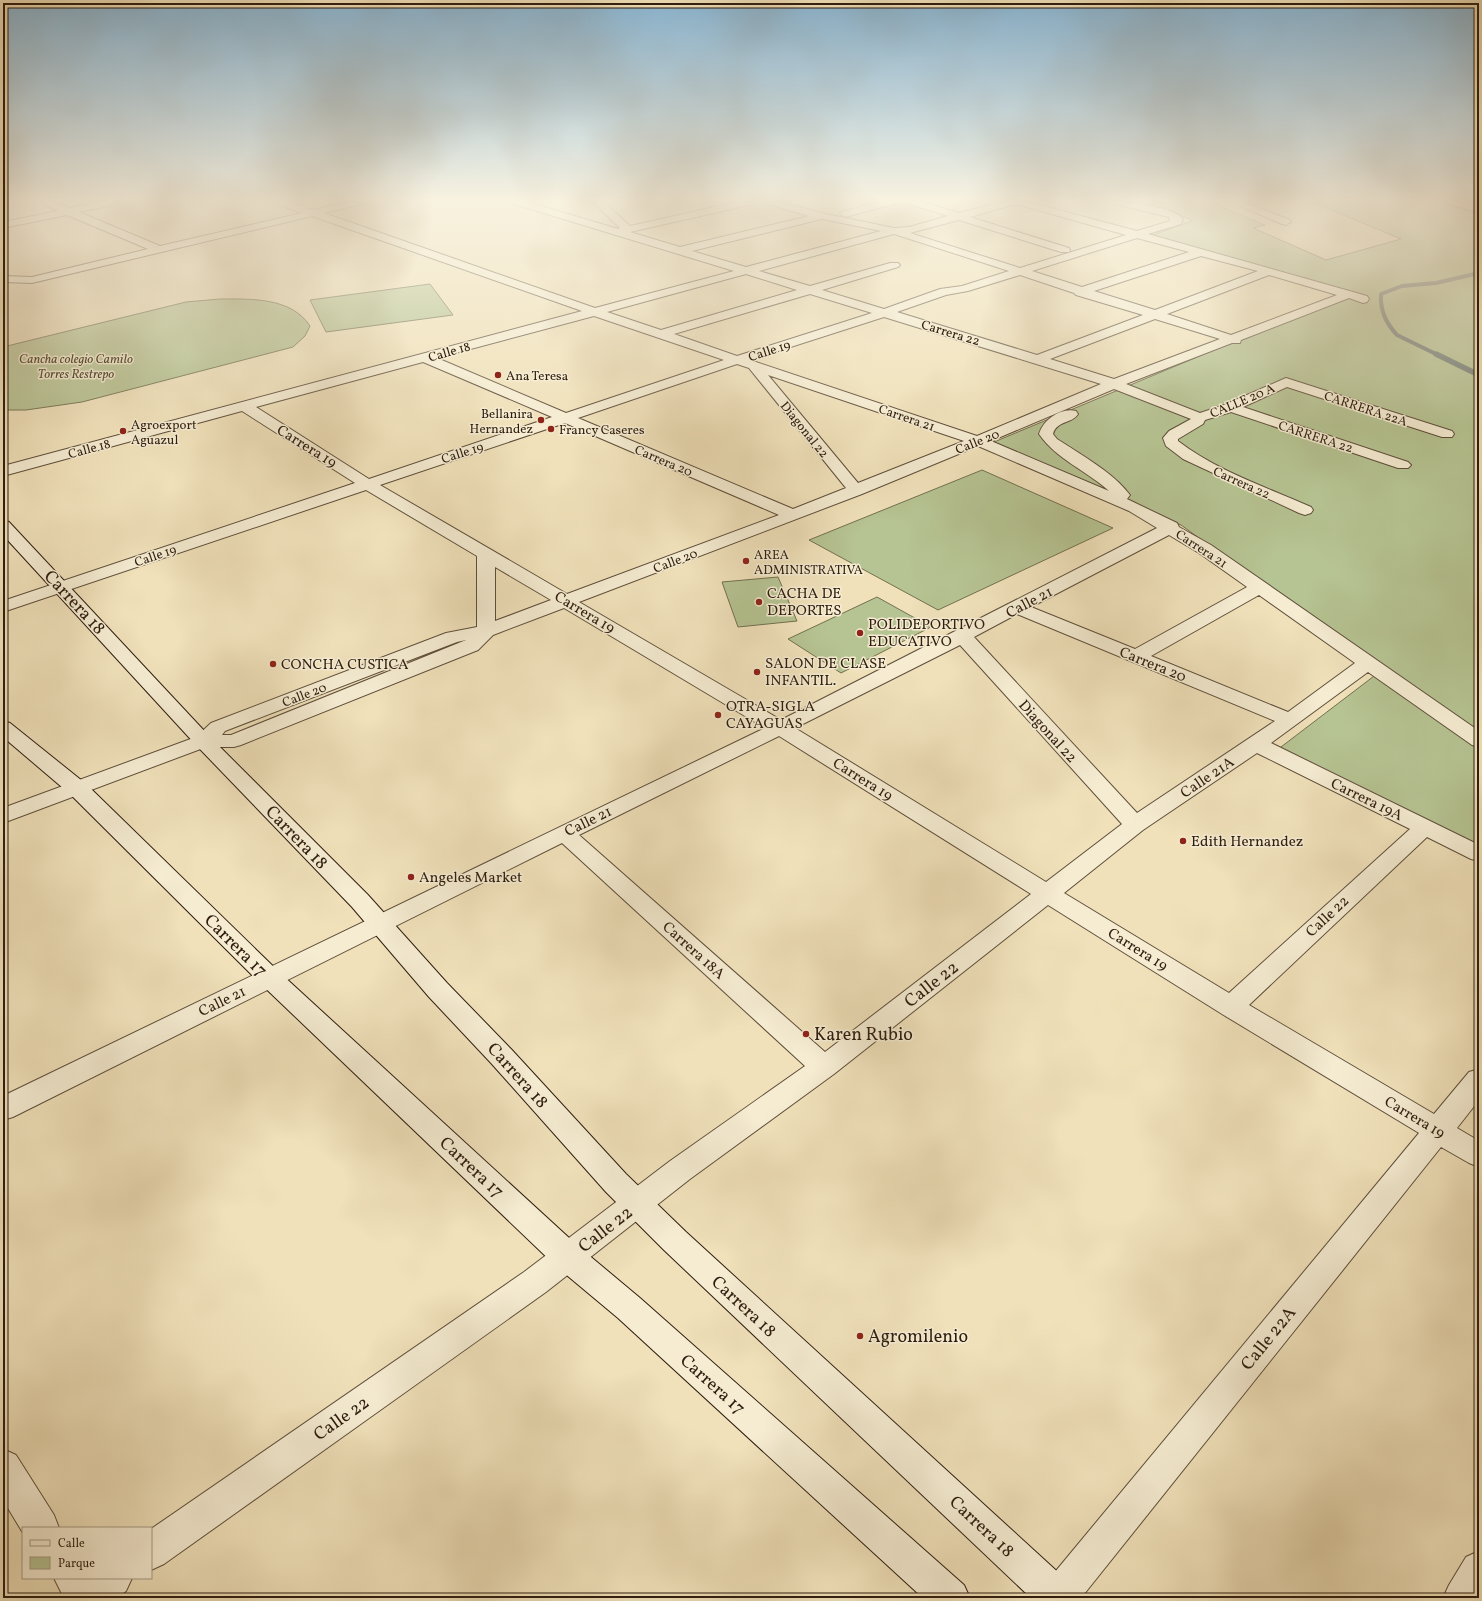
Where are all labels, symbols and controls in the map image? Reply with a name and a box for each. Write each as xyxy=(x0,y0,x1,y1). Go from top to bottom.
street label: Carrera 22 xyxy=(919,316,982,351)
street label: Calle 19 xyxy=(746,337,793,367)
street label: Calle 18 xyxy=(426,338,473,368)
park label: Cancha colegio Camilo Torres Restrepo xyxy=(19,351,133,384)
place label: Ana Teresa xyxy=(506,368,568,386)
marker: Ana Teresa xyxy=(493,370,503,380)
street label: CALLE 20 A xyxy=(1208,380,1278,424)
street label: CARRERA 22A xyxy=(1321,388,1409,432)
street label: Diagonal 22 xyxy=(775,398,832,462)
street label: Carrera 21 xyxy=(876,401,937,437)
place label: Bellanira Hernandez xyxy=(470,406,533,439)
marker: Bellanira Hernandez xyxy=(536,415,546,425)
place label: Agroexport Aguazul xyxy=(131,417,197,450)
street label: CARRERA 22 xyxy=(1276,417,1355,458)
street label: Carrera 19 xyxy=(272,421,340,474)
place label: Francy Caseres xyxy=(559,422,645,440)
marker: Francy Caseres xyxy=(546,424,556,434)
marker: Agroexport Aguazul xyxy=(118,426,128,436)
street label: Calle 20 xyxy=(953,426,1003,460)
street label: Calle 18 xyxy=(66,436,113,464)
street label: Calle 19 xyxy=(439,439,486,469)
street label: Carrera 20 xyxy=(632,442,695,482)
street label: Carrera 22 xyxy=(1210,463,1272,504)
street label: Carrera 21 xyxy=(1171,526,1230,573)
street label: Calle 19 xyxy=(132,541,179,572)
street label: Calle 20 xyxy=(651,545,701,579)
place label: AREA ADMINISTRATIVA xyxy=(754,547,863,580)
marker: AREA ADMINISTRATIVA xyxy=(741,556,751,566)
street label: Carrera 18 xyxy=(37,565,111,641)
street label: Calle 21 xyxy=(1003,582,1057,624)
place label: CACHA DE DEPORTES xyxy=(767,584,842,622)
street label: Carrera 19 xyxy=(550,587,619,640)
marker: CACHA DE DEPORTES xyxy=(754,597,764,607)
place label: POLIDEPORTIVO EDUCATIVO xyxy=(868,615,985,653)
marker: POLIDEPORTIVO EDUCATIVO xyxy=(855,628,865,638)
street label: Carrera 20 xyxy=(1116,642,1189,688)
place label: SALON DE CLASE INFANTIL. xyxy=(765,654,886,692)
place label: CONCHA CUSTICA xyxy=(281,655,409,676)
marker: CONCHA CUSTICA xyxy=(268,659,278,669)
marker: SALON DE CLASE INFANTIL. xyxy=(752,667,762,677)
street label: Calle 20 xyxy=(280,679,330,713)
street label: Diagonal 22 xyxy=(1013,696,1081,768)
place label: OTRA-SIGLA CAYAGUAS xyxy=(726,697,816,735)
marker: OTRA-SIGLA CAYAGUAS xyxy=(713,710,723,720)
street label: Calle 21A xyxy=(1177,752,1239,804)
street label: Carrera 19 xyxy=(828,754,896,807)
street label: Carrera 19A xyxy=(1327,774,1406,827)
street label: Carrera 18 xyxy=(259,800,333,876)
street label: Calle 21 xyxy=(561,802,616,843)
place label: Edith Hernandez xyxy=(1191,832,1303,853)
marker: Edith Hernandez xyxy=(1178,836,1188,846)
place label: Angeles Market xyxy=(419,868,522,889)
marker: Angeles Market xyxy=(406,872,416,882)
street label: Calle 22 xyxy=(1302,892,1354,943)
street label: Carrera 17 xyxy=(198,909,272,983)
street label: Carrera 18A xyxy=(657,917,729,985)
street label: Carrera 19 xyxy=(1103,924,1171,977)
street label: Calle 22 xyxy=(899,956,964,1014)
street label: Calle 21 xyxy=(195,982,250,1023)
place label: Karen Rubio xyxy=(814,1023,913,1048)
marker: Karen Rubio xyxy=(801,1029,811,1039)
street label: Carrera 18 xyxy=(481,1038,553,1114)
street label: Carrera 19 xyxy=(1380,1092,1449,1145)
street label: Carrera 17 xyxy=(433,1132,509,1205)
street label: Calle 22 xyxy=(573,1201,638,1259)
street label: Carrera 18 xyxy=(705,1270,781,1344)
street label: Calle 22A xyxy=(1236,1301,1303,1376)
place label: Agromilenio xyxy=(868,1325,968,1350)
marker: Agromilenio xyxy=(855,1331,865,1341)
street label: Carrera 17 xyxy=(674,1349,750,1421)
street label: Calle 22 xyxy=(309,1391,375,1448)
street label: Carrera 18 xyxy=(943,1490,1019,1564)
legend xyxy=(22,1527,152,1579)
text: Calle xyxy=(58,1536,85,1552)
text: Parque xyxy=(58,1556,95,1572)

